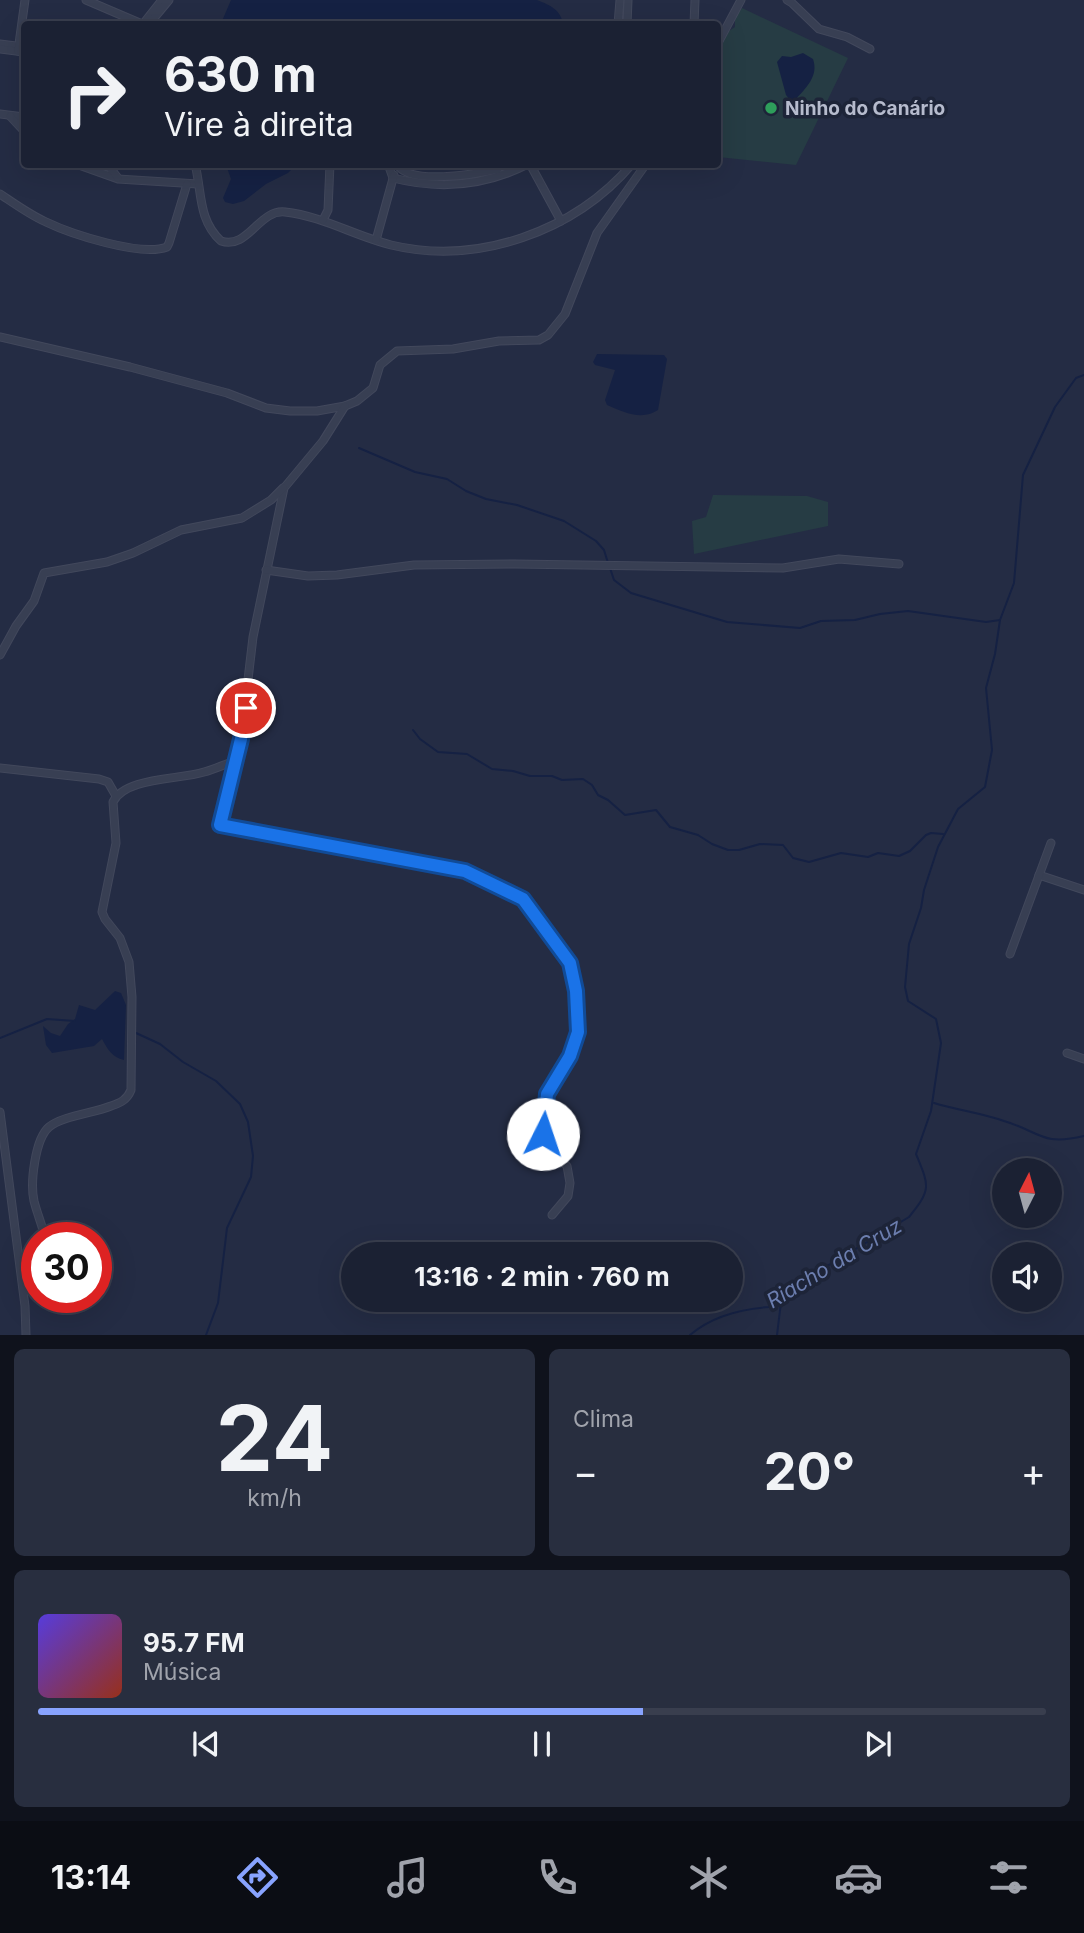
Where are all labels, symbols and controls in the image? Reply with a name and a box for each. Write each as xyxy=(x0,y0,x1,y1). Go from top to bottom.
text: 630 m xyxy=(164,45,317,104)
icon: right xyxy=(49,49,140,140)
place label: Ninho do Canário xyxy=(785,97,945,120)
marker: Ninho do Canário xyxy=(763,100,779,116)
text: Vire à direita xyxy=(164,105,354,144)
pin xyxy=(216,678,276,738)
icon: arrive xyxy=(227,689,265,727)
position arrow xyxy=(506,1097,580,1171)
north arrow xyxy=(992,1158,1062,1228)
map controls xyxy=(992,1158,1062,1312)
water label: Riacho da Cruz xyxy=(762,1213,907,1313)
speed limit sign: 30 xyxy=(21,1222,112,1313)
button: sound xyxy=(992,1242,1062,1312)
text: 13:16 · 2 min · 760 m xyxy=(414,1261,670,1292)
text: 24 xyxy=(216,1383,333,1493)
text: Clima xyxy=(573,1405,634,1433)
text: 20° xyxy=(764,1440,855,1503)
text: − xyxy=(573,1449,598,1495)
text: + xyxy=(1021,1449,1046,1495)
text: km/h xyxy=(247,1484,302,1512)
text: 95.7 FM xyxy=(143,1627,245,1658)
text: Música xyxy=(143,1658,221,1686)
icon: previous xyxy=(187,1725,225,1763)
icon: pause xyxy=(523,1725,561,1763)
icon: next xyxy=(859,1725,897,1763)
icon: directions xyxy=(233,1853,282,1902)
icon: music xyxy=(383,1853,432,1902)
icon: phone xyxy=(533,1853,582,1902)
icon: climate xyxy=(684,1853,733,1902)
icon: car xyxy=(834,1853,883,1902)
icon: filters xyxy=(984,1853,1033,1902)
text: 13:14 xyxy=(51,1858,131,1897)

